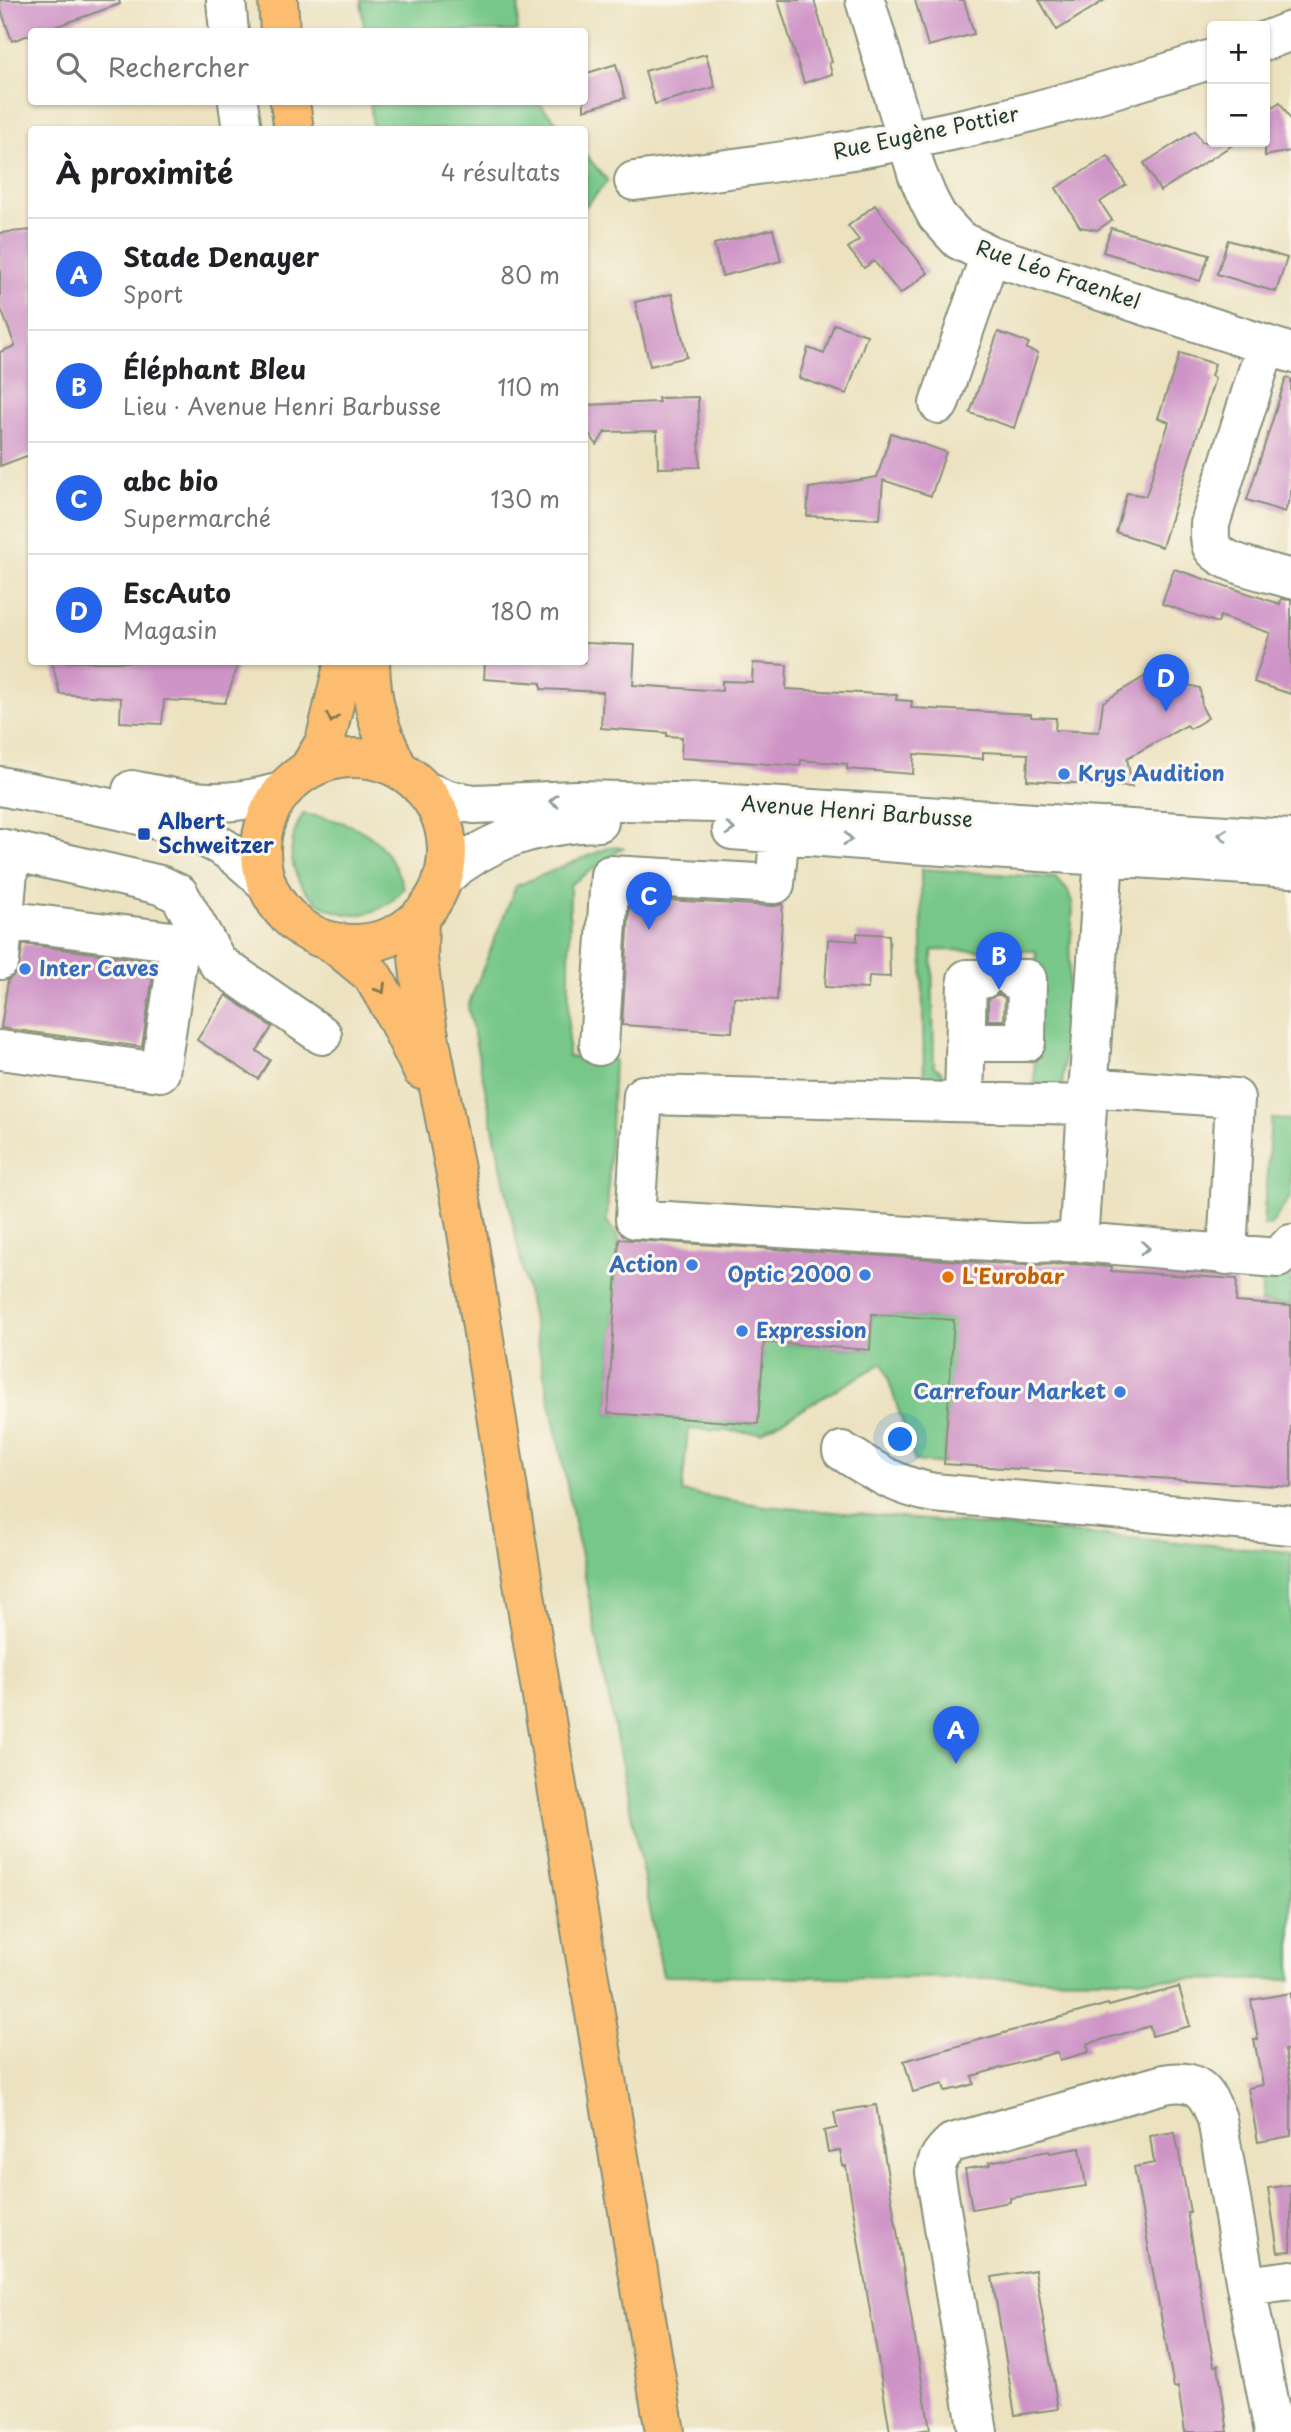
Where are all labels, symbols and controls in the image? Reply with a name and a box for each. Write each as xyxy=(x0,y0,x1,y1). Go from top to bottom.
map controls xyxy=(1207,21,1270,147)
button: + xyxy=(1207,21,1270,84)
search box xyxy=(28,28,588,105)
text: Rechercher xyxy=(108,47,249,86)
icon: search xyxy=(52,48,90,86)
button: − xyxy=(1207,84,1270,147)
street label: Rue Eugène Pottier xyxy=(830,96,1022,166)
text: À proximité xyxy=(56,149,233,194)
text: 4 résultats xyxy=(441,154,560,189)
street label: Rue Léo Fraenkel xyxy=(972,230,1145,316)
text: Stade Denayer xyxy=(123,237,319,276)
text: A xyxy=(70,257,88,292)
text: 80 m xyxy=(500,257,560,292)
text: Sport xyxy=(123,276,183,311)
text: Éléphant Bleu xyxy=(123,349,306,388)
text: B xyxy=(71,369,87,404)
text: 110 m xyxy=(498,369,560,404)
text: Lieu · Avenue Henri Barbusse xyxy=(123,388,441,423)
text: abc bio xyxy=(123,461,218,500)
text: C xyxy=(70,481,88,516)
text: 130 m xyxy=(490,481,560,516)
text: Supermarché xyxy=(123,500,271,535)
text: EscAuto xyxy=(123,573,231,612)
text: D xyxy=(70,593,88,628)
text: 180 m xyxy=(491,593,560,628)
text: Magasin xyxy=(123,612,217,647)
pin: D xyxy=(1143,654,1189,712)
one-way arrow xyxy=(325,712,340,724)
place label: Krys Audition xyxy=(1078,756,1225,788)
marker: Krys Audition xyxy=(1056,766,1072,782)
street label: Avenue Henri Barbusse xyxy=(740,786,974,834)
one-way arrow xyxy=(548,793,559,808)
place label: Albert Schweitzer xyxy=(158,804,274,860)
one-way arrow xyxy=(725,821,736,836)
marker: Albert Schweitzer xyxy=(136,826,152,842)
one-way arrow xyxy=(1217,827,1228,842)
one-way arrow xyxy=(842,831,853,846)
pin: C xyxy=(626,872,672,930)
pin: B xyxy=(976,932,1022,990)
place label: Inter Caves xyxy=(39,951,159,983)
marker: Inter Caves xyxy=(17,961,33,977)
one-way arrow xyxy=(372,981,385,994)
one-way arrow xyxy=(1140,1240,1151,1255)
place label: Action xyxy=(608,1247,678,1279)
marker: Action xyxy=(684,1257,700,1273)
place label: Optic 2000 xyxy=(728,1257,851,1289)
place label: L'Eurobar xyxy=(962,1259,1065,1291)
marker: Optic 2000 xyxy=(857,1267,873,1283)
marker: L'Eurobar xyxy=(940,1269,956,1285)
place label: Expression xyxy=(756,1313,867,1345)
marker: Expression xyxy=(734,1323,750,1339)
place label: Carrefour Market xyxy=(913,1374,1106,1406)
marker: Carrefour Market xyxy=(1112,1384,1128,1400)
your location xyxy=(883,1422,917,1456)
pin: A xyxy=(933,1706,979,1764)

